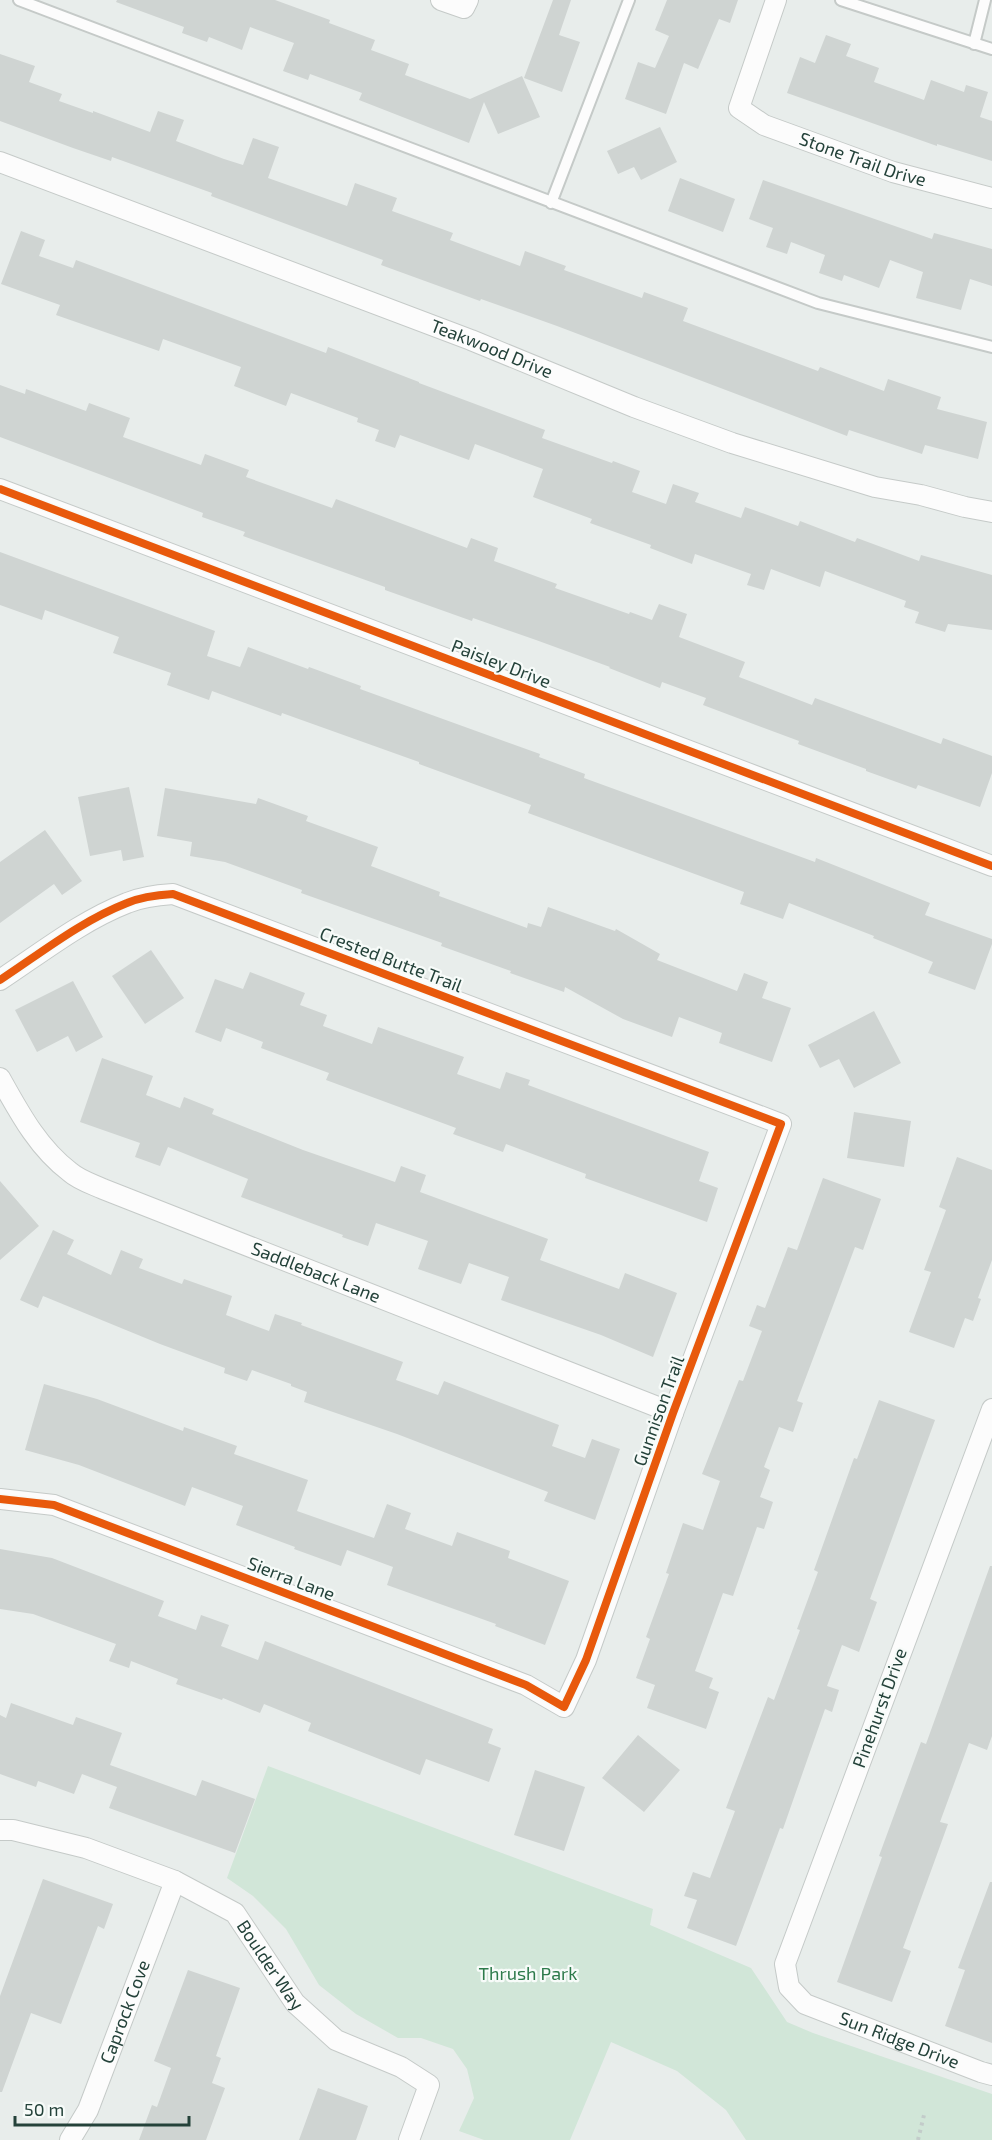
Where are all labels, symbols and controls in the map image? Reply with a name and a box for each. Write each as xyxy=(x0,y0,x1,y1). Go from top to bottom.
street label: Stone Trail Drive xyxy=(796,127,929,190)
street label: Teakwood Drive xyxy=(428,314,556,382)
street label: Paisley Drive xyxy=(448,634,554,692)
street label: Crested Butte Trail xyxy=(317,922,466,997)
street label: Saddleback Lane xyxy=(248,1236,384,1307)
street label: Gunnison Trail xyxy=(628,1352,688,1469)
street label: Sierra Lane xyxy=(245,1551,338,1605)
street label: Pinehurst Drive xyxy=(847,1645,911,1771)
street label: Boulder Way xyxy=(233,1915,308,2015)
street label: Caprock Cove xyxy=(95,1957,154,2066)
park label: Thrush Park xyxy=(479,1962,577,1984)
street label: Sun Ridge Drive xyxy=(836,2006,963,2073)
scale bar xyxy=(15,2089,189,2127)
text: 50 m xyxy=(24,2098,64,2120)

